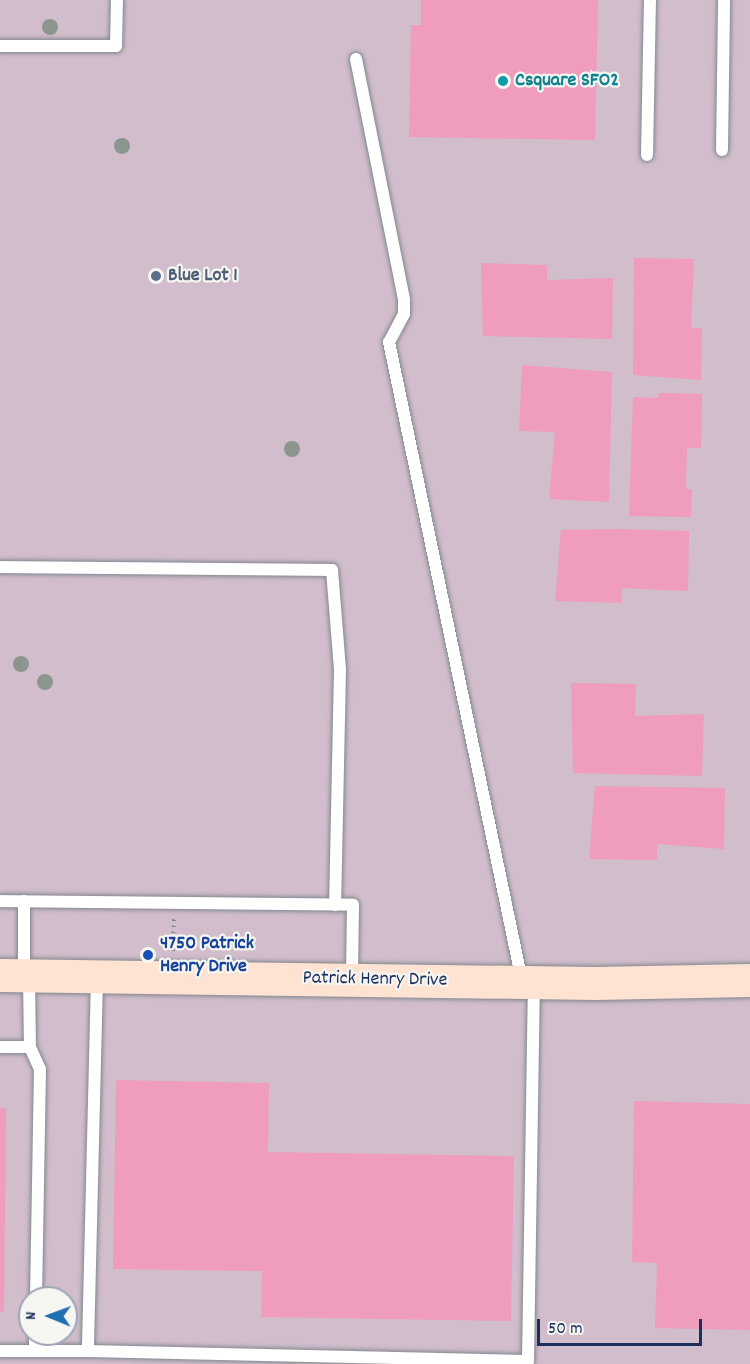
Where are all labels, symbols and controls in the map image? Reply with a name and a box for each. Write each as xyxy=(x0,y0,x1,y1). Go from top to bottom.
place label: Csquare SFO2 xyxy=(515,69,619,93)
marker: Csquare SFO2 xyxy=(496,74,510,88)
place label: Blue Lot 1 xyxy=(168,264,238,288)
marker: Blue Lot 1 xyxy=(149,269,163,283)
place label: 4750 Patrick Henry Drive xyxy=(160,932,254,979)
marker: 4750 Patrick Henry Drive xyxy=(141,948,155,962)
street label: Patrick Henry Drive xyxy=(302,967,448,993)
north arrow xyxy=(18,1286,78,1346)
scale bar xyxy=(540,1307,705,1345)
text: N xyxy=(20,1312,43,1320)
text: 50 m xyxy=(548,1317,583,1342)

